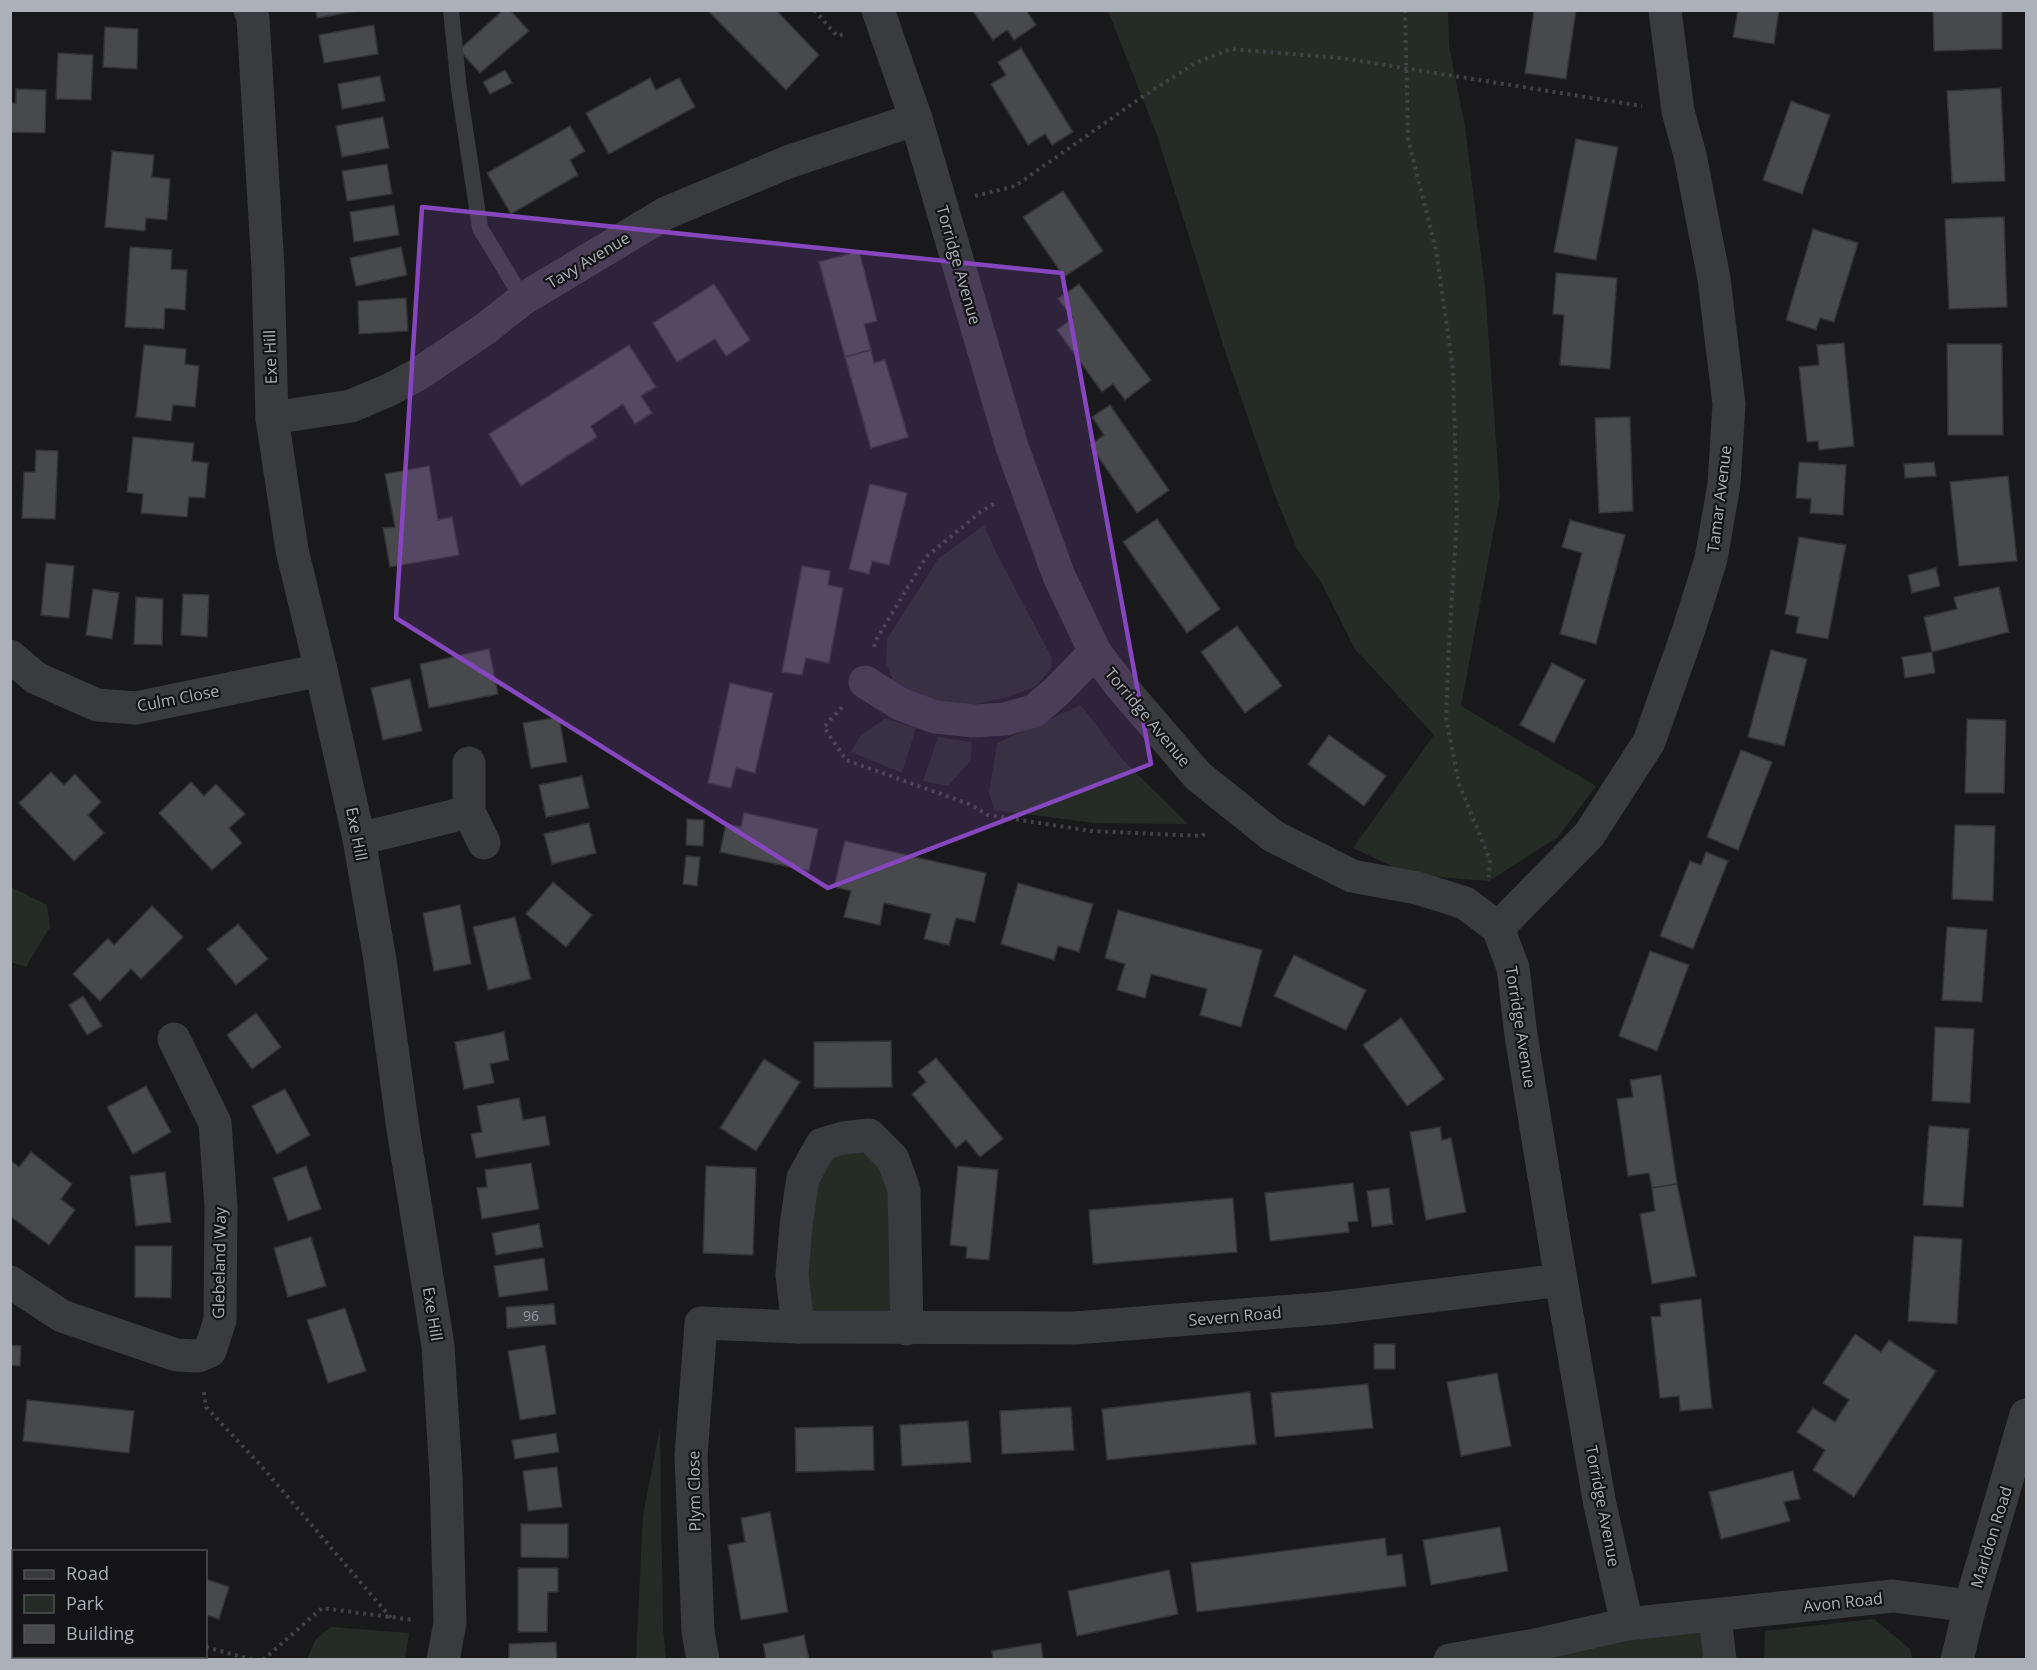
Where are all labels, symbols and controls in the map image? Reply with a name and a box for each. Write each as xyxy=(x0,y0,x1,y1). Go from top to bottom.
street label: Torridge Avenue xyxy=(931,203,987,327)
street label: Tavy Avenue xyxy=(542,226,634,294)
street label: Exe Hill xyxy=(258,329,282,385)
street label: Tamar Avenue xyxy=(1702,444,1736,554)
street label: Torridge Avenue xyxy=(1100,663,1196,771)
street label: Culm Close xyxy=(135,679,221,717)
street label: Exe Hill xyxy=(341,805,373,863)
street label: Torridge Avenue xyxy=(1501,965,1541,1089)
street label: Glebeland Way xyxy=(207,1206,231,1319)
street label: Exe Hill xyxy=(418,1285,448,1343)
street label: Severn Road xyxy=(1188,1301,1282,1331)
house number: 96 xyxy=(523,1306,539,1325)
street label: Torridge Avenue xyxy=(1580,1444,1626,1568)
street label: Plym Close xyxy=(682,1450,706,1532)
street label: Marldon Road xyxy=(1965,1483,2017,1591)
legend xyxy=(12,1550,207,1658)
text: Road xyxy=(66,1561,109,1585)
street label: Avon Road xyxy=(1802,1587,1884,1617)
text: Park xyxy=(66,1591,104,1615)
text: Building xyxy=(66,1621,134,1645)

